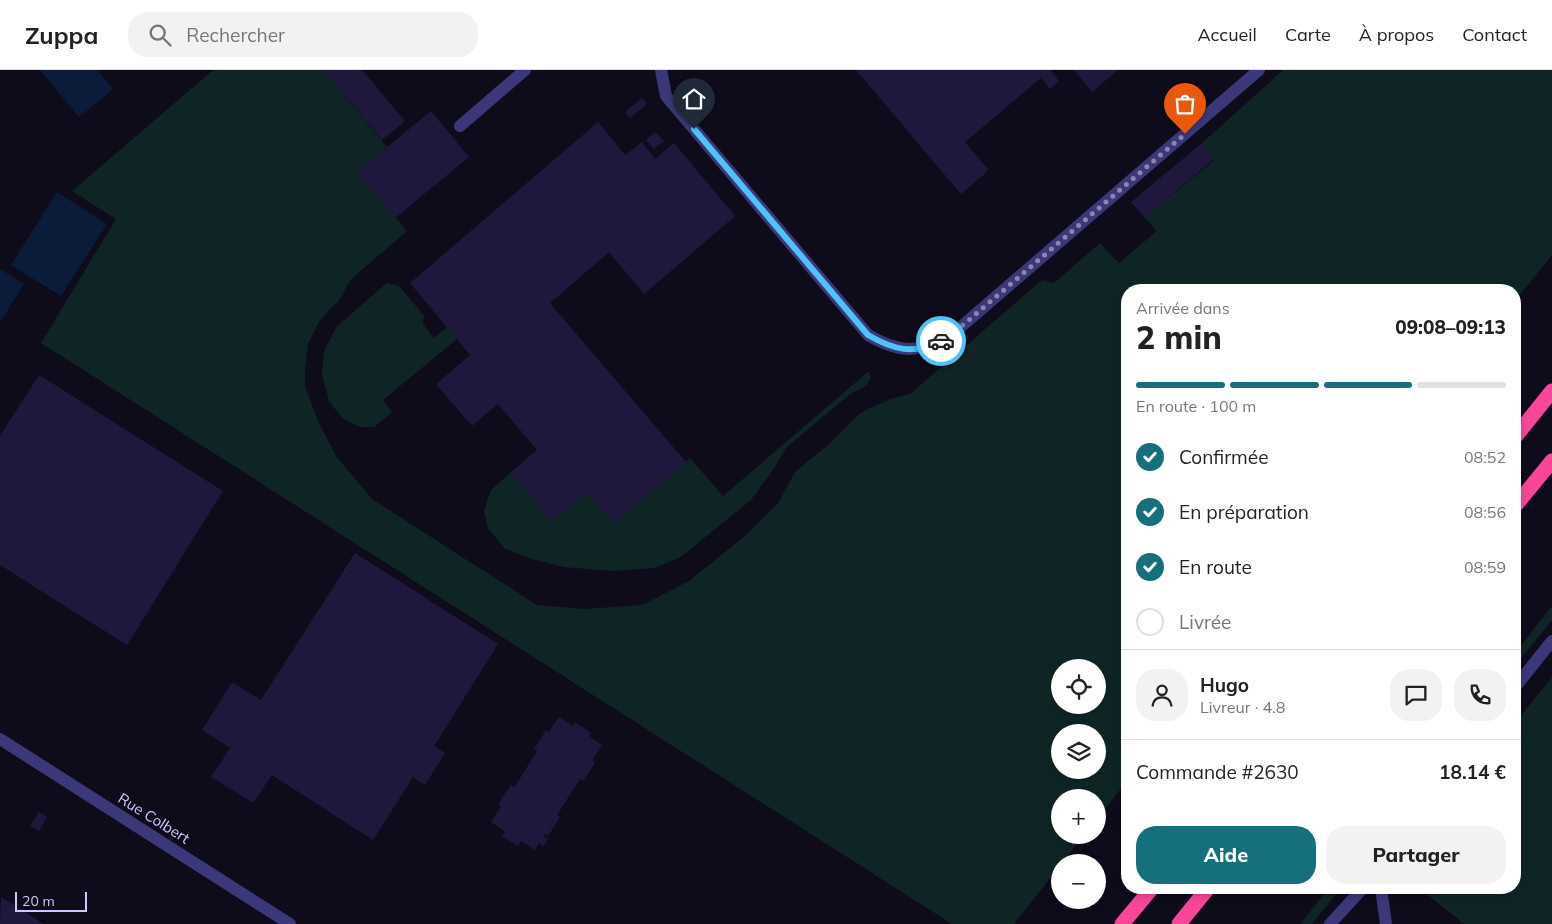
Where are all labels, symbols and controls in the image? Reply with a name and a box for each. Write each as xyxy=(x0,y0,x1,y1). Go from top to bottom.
search box xyxy=(128,12,478,57)
text: Zuppa xyxy=(25,20,98,50)
icon: search xyxy=(146,21,174,49)
text: Rechercher xyxy=(186,23,285,47)
text: Accueil xyxy=(1197,23,1257,46)
text: Carte xyxy=(1285,23,1331,46)
text: À propos xyxy=(1359,23,1434,46)
text: Contact xyxy=(1462,23,1527,46)
pin xyxy=(673,78,715,129)
pin xyxy=(1164,83,1206,134)
icon: home xyxy=(680,85,708,113)
icon: bag xyxy=(1171,90,1199,118)
text: Arrivée dans xyxy=(1136,298,1230,318)
text: 09:08–09:13 xyxy=(1395,315,1506,339)
courier xyxy=(916,316,966,366)
text: 2 min xyxy=(1136,317,1222,357)
icon: car xyxy=(927,327,955,355)
text: En route · 100 m xyxy=(1136,396,1256,416)
icon: check xyxy=(1136,443,1164,471)
text: Confirmée xyxy=(1179,445,1268,469)
text: 08:52 xyxy=(1464,447,1506,467)
icon: check xyxy=(1136,498,1164,526)
text: En préparation xyxy=(1179,500,1309,524)
text: 08:56 xyxy=(1464,502,1506,522)
icon: check xyxy=(1136,553,1164,581)
text: En route xyxy=(1179,555,1252,579)
text: 08:59 xyxy=(1464,557,1506,577)
text: Livrée xyxy=(1179,610,1231,634)
map controls xyxy=(1051,659,1106,909)
button: locate xyxy=(1051,659,1106,714)
button: person xyxy=(1136,669,1188,721)
button: chat xyxy=(1390,669,1442,721)
button: phone xyxy=(1454,669,1506,721)
text: Hugo xyxy=(1200,673,1249,697)
text: Livreur · 4.8 xyxy=(1200,697,1285,717)
button: layers xyxy=(1051,724,1106,779)
text: Commande #2630 xyxy=(1136,760,1299,784)
text: 18.14 € xyxy=(1439,760,1506,784)
street label: Rue Colbert xyxy=(115,788,193,848)
button: + xyxy=(1051,789,1106,844)
button: Aide xyxy=(1136,826,1316,884)
button: Partager xyxy=(1326,826,1506,884)
button: − xyxy=(1051,854,1106,909)
scale bar xyxy=(15,889,88,912)
text: 20 m xyxy=(22,892,55,910)

